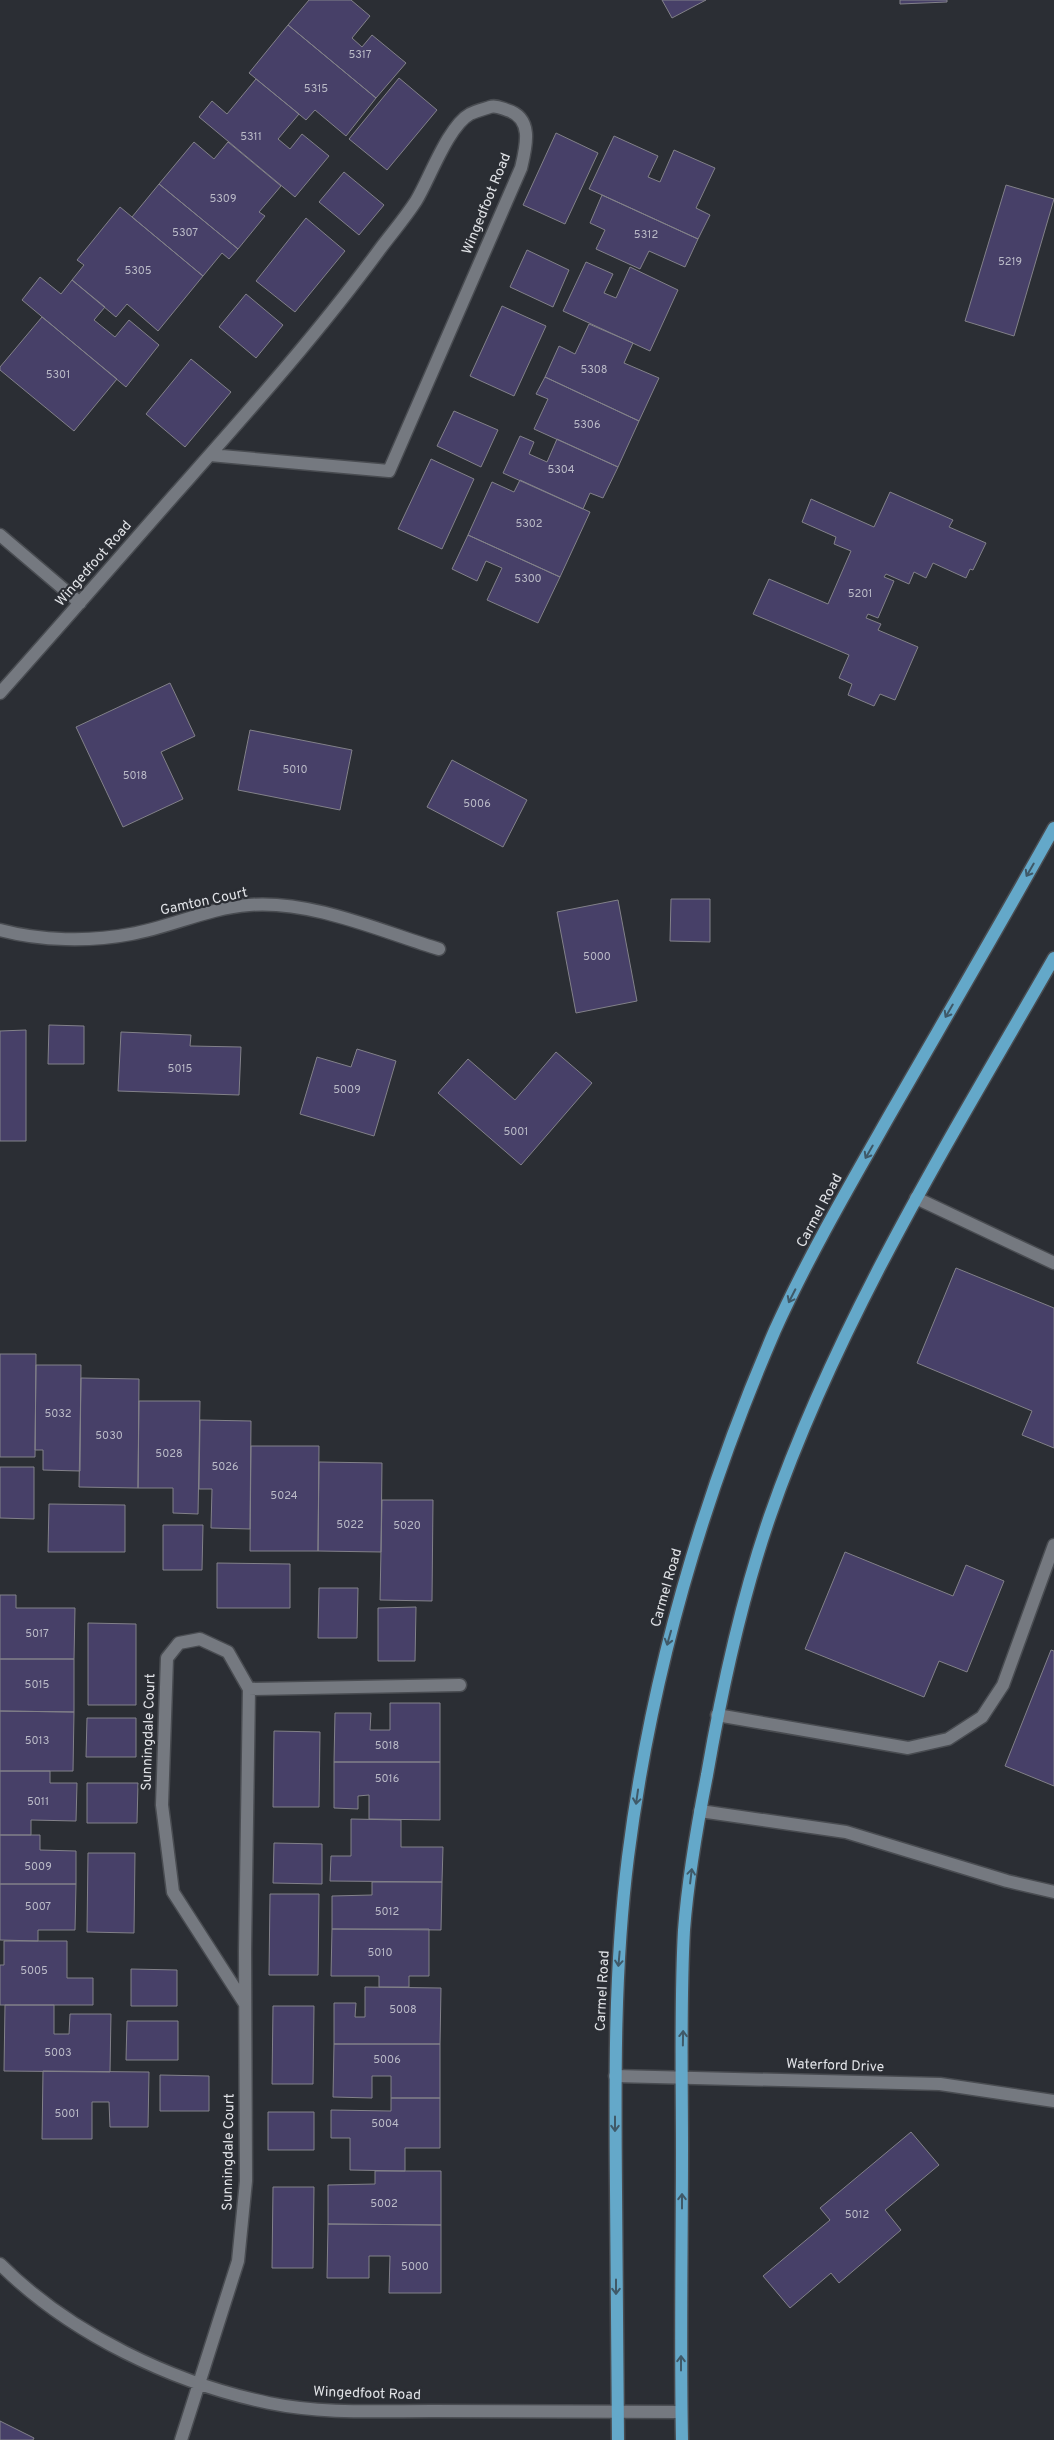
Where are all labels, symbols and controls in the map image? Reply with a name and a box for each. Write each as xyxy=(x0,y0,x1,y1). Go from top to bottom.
house number: 5317 xyxy=(348,48,372,62)
house number: 5315 xyxy=(304,82,328,96)
house number: 5311 xyxy=(240,130,262,144)
street label: Wingedfoot Road xyxy=(459,151,515,257)
house number: 5309 xyxy=(210,192,236,206)
house number: 5307 xyxy=(172,226,198,240)
house number: 5312 xyxy=(634,228,658,242)
house number: 5219 xyxy=(998,255,1022,269)
house number: 5305 xyxy=(124,264,152,278)
house number: 5308 xyxy=(580,363,608,377)
house number: 5301 xyxy=(46,368,70,382)
house number: 5306 xyxy=(574,418,600,432)
house number: 5304 xyxy=(547,463,575,477)
house number: 5302 xyxy=(515,517,543,531)
street label: Wingedfoot Road xyxy=(52,518,136,610)
house number: 5300 xyxy=(514,572,542,586)
house number: 5201 xyxy=(848,587,872,601)
house number: 5010 xyxy=(282,763,308,777)
house number: 5018 xyxy=(123,769,147,783)
house number: 5006 xyxy=(463,797,491,811)
one-way arrow xyxy=(1025,863,1035,878)
street label: Gamton Court xyxy=(159,884,249,920)
house number: 5000 xyxy=(583,950,611,964)
one-way arrow xyxy=(944,1004,954,1018)
house number: 5015 xyxy=(168,1062,193,1076)
house number: 5009 xyxy=(333,1083,361,1097)
house number: 5001 xyxy=(504,1125,528,1139)
one-way arrow xyxy=(863,1145,873,1159)
street label: Carmel Road xyxy=(793,1171,847,1251)
one-way arrow xyxy=(787,1288,797,1303)
house number: 5032 xyxy=(44,1407,72,1421)
house number: 5030 xyxy=(95,1429,123,1443)
house number: 5028 xyxy=(155,1447,183,1461)
house number: 5026 xyxy=(211,1460,239,1474)
house number: 5024 xyxy=(270,1489,298,1503)
house number: 5022 xyxy=(336,1518,364,1532)
house number: 5020 xyxy=(393,1519,421,1533)
street label: Carmel Road xyxy=(648,1547,686,1629)
house number: 5017 xyxy=(25,1627,49,1641)
one-way arrow xyxy=(663,1630,673,1646)
street label: Sunningdale Court xyxy=(138,1673,160,1791)
house number: 5015 xyxy=(25,1678,50,1692)
house number: 5013 xyxy=(25,1734,49,1748)
house number: 5018 xyxy=(375,1739,399,1753)
house number: 5016 xyxy=(375,1772,399,1786)
one-way arrow xyxy=(632,1789,642,1805)
house number: 5011 xyxy=(27,1795,49,1809)
house number: 5009 xyxy=(24,1860,52,1874)
one-way arrow xyxy=(686,1868,696,1884)
house number: 5007 xyxy=(25,1900,51,1914)
house number: 5012 xyxy=(375,1905,399,1919)
house number: 5010 xyxy=(367,1946,393,1960)
street label: Carmel Road xyxy=(592,1950,614,2032)
one-way arrow xyxy=(614,1950,624,1966)
house number: 5005 xyxy=(20,1964,48,1978)
house number: 5008 xyxy=(389,2003,417,2017)
one-way arrow xyxy=(678,2030,687,2046)
house number: 5003 xyxy=(44,2046,72,2060)
house number: 5006 xyxy=(373,2053,401,2067)
street label: Waterford Drive xyxy=(786,2056,884,2076)
street label: Sunningdale Court xyxy=(219,2093,239,2211)
house number: 5001 xyxy=(55,2107,79,2121)
one-way arrow xyxy=(610,2116,620,2132)
house number: 5004 xyxy=(371,2117,399,2131)
one-way arrow xyxy=(677,2193,687,2209)
house number: 5002 xyxy=(370,2197,398,2211)
house number: 5012 xyxy=(845,2208,869,2222)
house number: 5000 xyxy=(401,2260,429,2274)
one-way arrow xyxy=(611,2278,621,2295)
one-way arrow xyxy=(676,2355,686,2372)
street label: Wingedfoot Road xyxy=(313,2384,421,2404)

